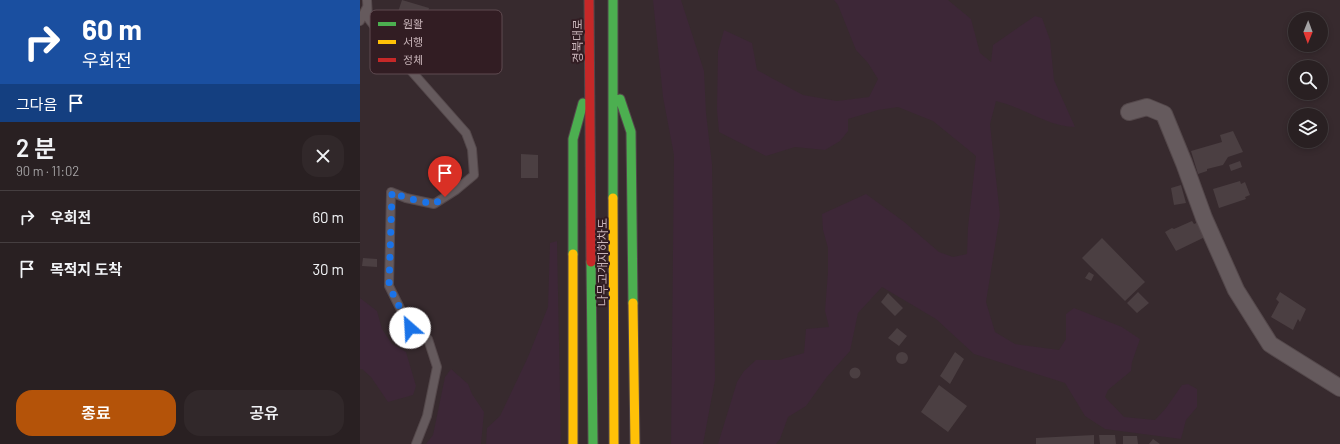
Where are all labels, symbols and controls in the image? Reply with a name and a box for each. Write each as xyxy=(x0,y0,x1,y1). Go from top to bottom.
legend xyxy=(370,10,502,74)
text: 60 m xyxy=(82,12,142,46)
north arrow xyxy=(1288,12,1328,52)
map controls xyxy=(1288,12,1328,148)
icon: right xyxy=(16,16,68,68)
text: 원활 xyxy=(403,17,423,30)
street label: 경북대로 xyxy=(570,19,584,63)
text: 서행 xyxy=(403,35,423,48)
text: 우회전 xyxy=(82,49,132,71)
text: 정체 xyxy=(403,53,423,66)
button: search xyxy=(1288,60,1328,100)
icon: arrive xyxy=(65,92,87,114)
text: 그다음 xyxy=(16,95,57,113)
button: layers xyxy=(1288,108,1328,148)
text: 2 분 xyxy=(16,133,56,162)
button: close xyxy=(302,135,344,177)
pin xyxy=(428,156,462,197)
icon: arrive xyxy=(434,162,456,184)
text: 90 m · 11:02 xyxy=(16,163,79,179)
icon: right xyxy=(16,206,38,228)
text: 우회전 xyxy=(50,208,91,226)
text: 60 m xyxy=(312,208,344,226)
street label: 나무고개지하차도 xyxy=(595,218,609,306)
icon: arrive xyxy=(16,258,38,280)
text: 목적지 도착 xyxy=(50,260,122,278)
text: 30 m xyxy=(312,260,344,278)
position arrow xyxy=(389,307,431,349)
button: 종료 xyxy=(16,390,176,436)
button: 공유 xyxy=(184,390,344,436)

